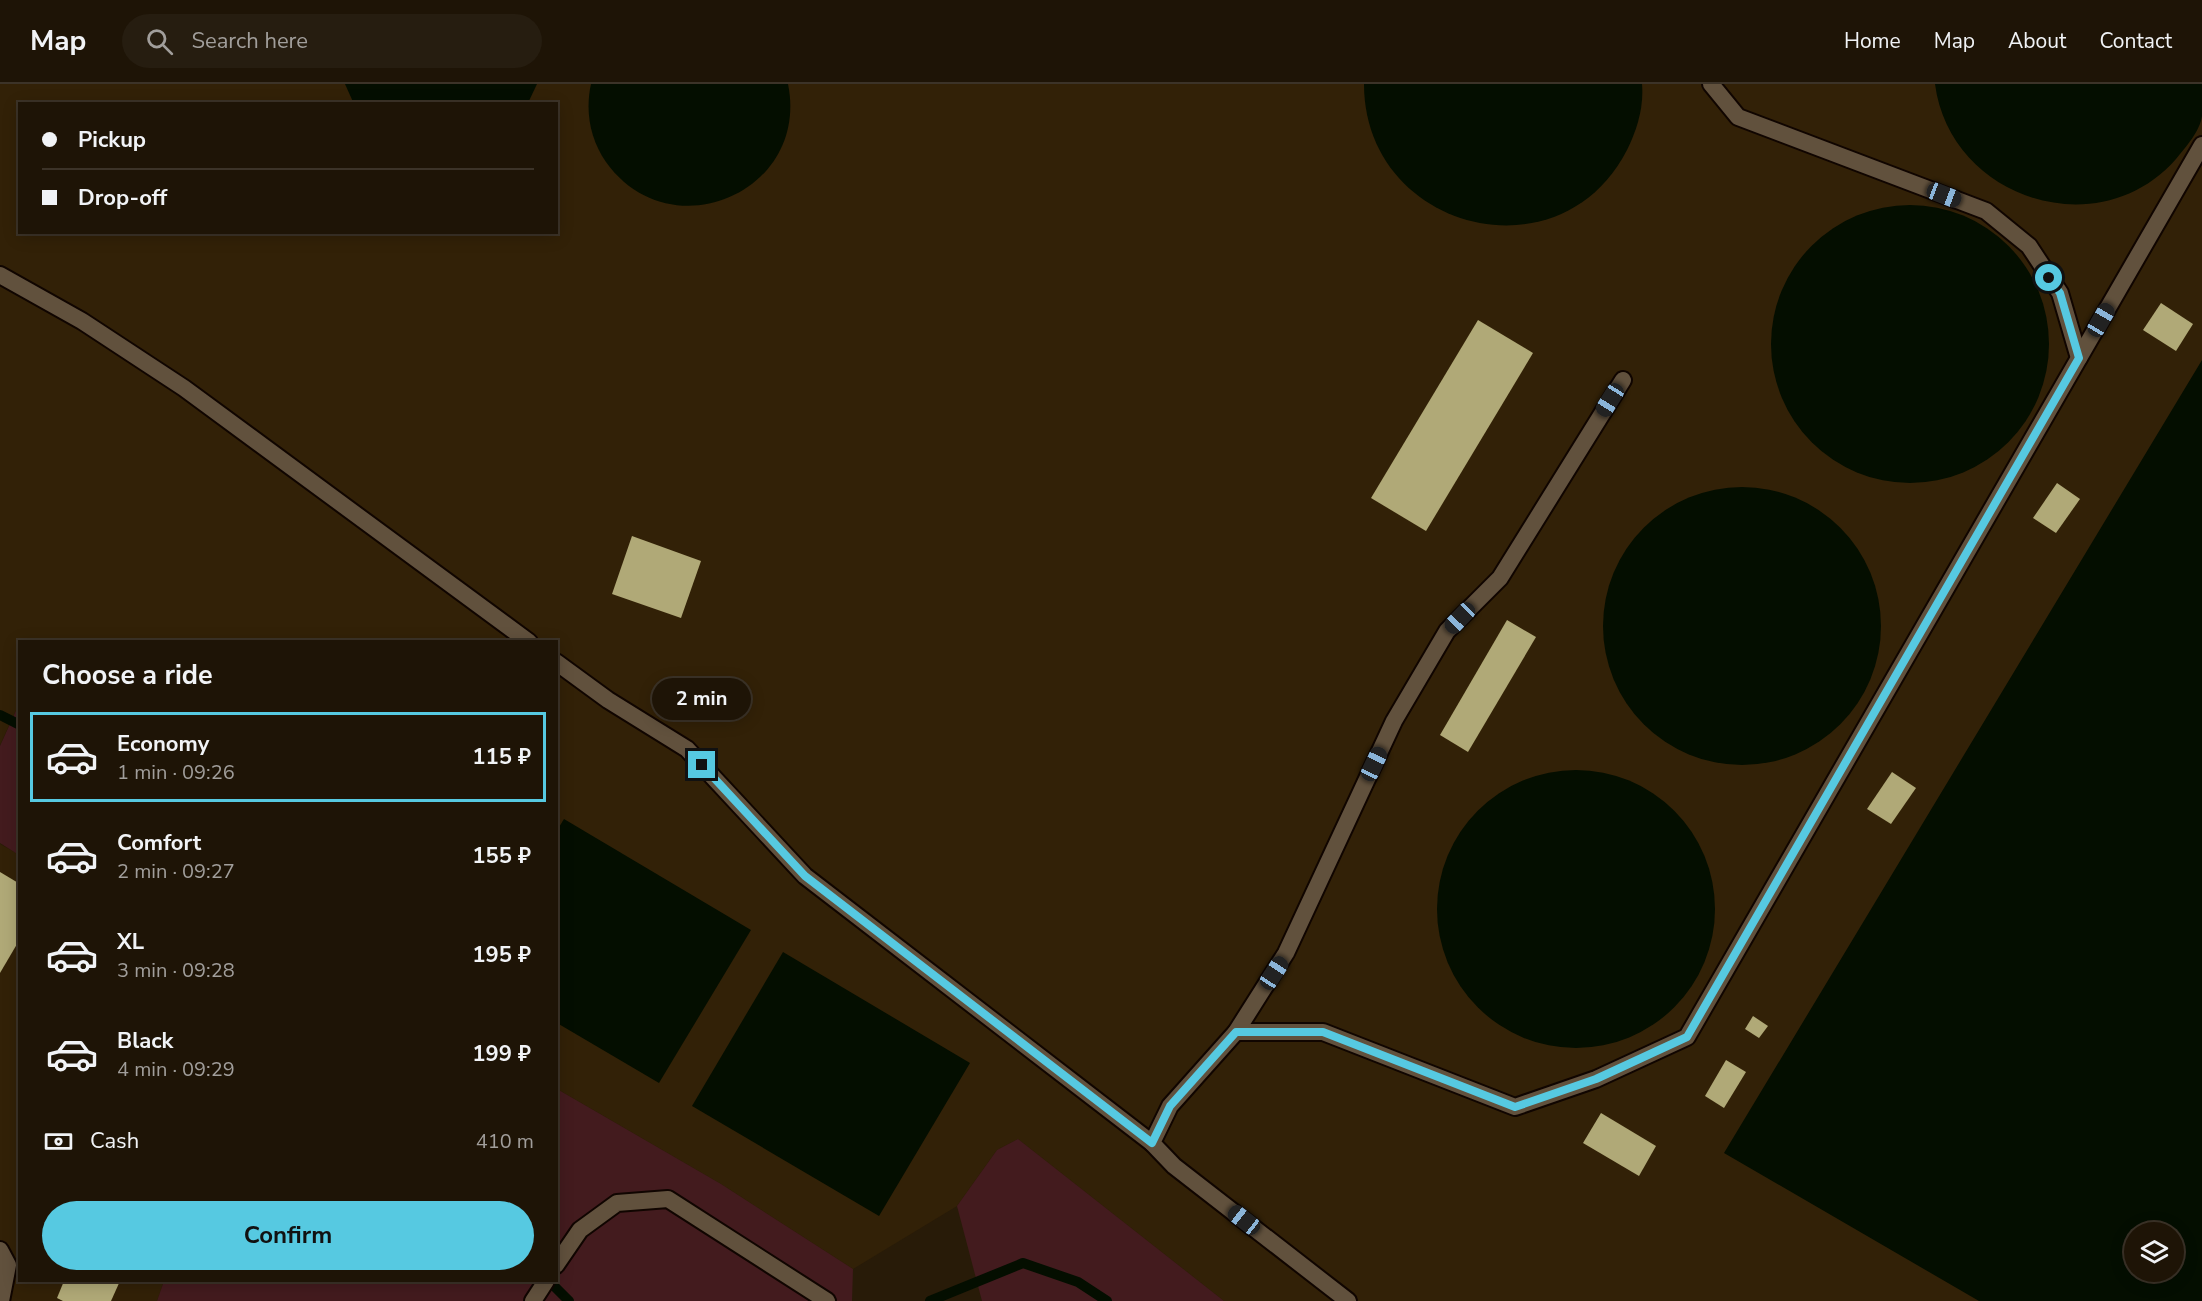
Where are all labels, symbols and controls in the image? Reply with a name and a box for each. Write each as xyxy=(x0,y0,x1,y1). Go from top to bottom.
search box xyxy=(122,14,542,68)
text: Map xyxy=(30,22,86,60)
icon: search xyxy=(143,25,176,58)
text: Search here xyxy=(191,26,308,56)
text: Home xyxy=(1844,27,1901,55)
text: Map xyxy=(1934,27,1975,55)
text: About xyxy=(2008,27,2066,55)
text: Contact xyxy=(2099,27,2172,55)
text: Pickup xyxy=(78,125,146,155)
car xyxy=(1924,180,1964,210)
text: Drop-off xyxy=(78,183,167,213)
route start xyxy=(2035,264,2062,291)
car xyxy=(2084,300,2118,340)
car xyxy=(1593,380,1627,420)
car xyxy=(1441,599,1479,637)
text: Choose a ride xyxy=(42,657,213,694)
callout: 2 min xyxy=(652,678,752,720)
text: 2 min xyxy=(676,685,727,712)
text: Economy xyxy=(117,729,209,759)
icon: car xyxy=(45,730,99,784)
text: 115 ₽ xyxy=(472,742,531,772)
car xyxy=(1358,744,1390,784)
route end xyxy=(688,751,715,778)
text: 1 min · 09:26 xyxy=(117,759,235,786)
text: Comfort xyxy=(117,828,201,858)
icon: car xyxy=(45,829,99,883)
text: 155 ₽ xyxy=(472,841,531,871)
text: 2 min · 09:27 xyxy=(117,858,235,885)
text: XL xyxy=(117,927,144,957)
icon: car xyxy=(45,928,99,982)
text: 195 ₽ xyxy=(472,940,531,970)
car xyxy=(1257,953,1291,993)
text: 3 min · 09:28 xyxy=(117,957,235,984)
text: Black xyxy=(117,1026,173,1056)
icon: car xyxy=(45,1027,99,1081)
text: 199 ₽ xyxy=(472,1039,531,1069)
text: 4 min · 09:29 xyxy=(117,1056,235,1083)
icon: cash xyxy=(42,1125,75,1158)
text: Cash xyxy=(90,1126,139,1156)
text: 410 m xyxy=(476,1128,534,1155)
button: Confirm xyxy=(42,1201,534,1270)
car xyxy=(1224,1202,1264,1238)
map controls xyxy=(2124,1222,2184,1282)
button: layers xyxy=(2124,1222,2184,1282)

